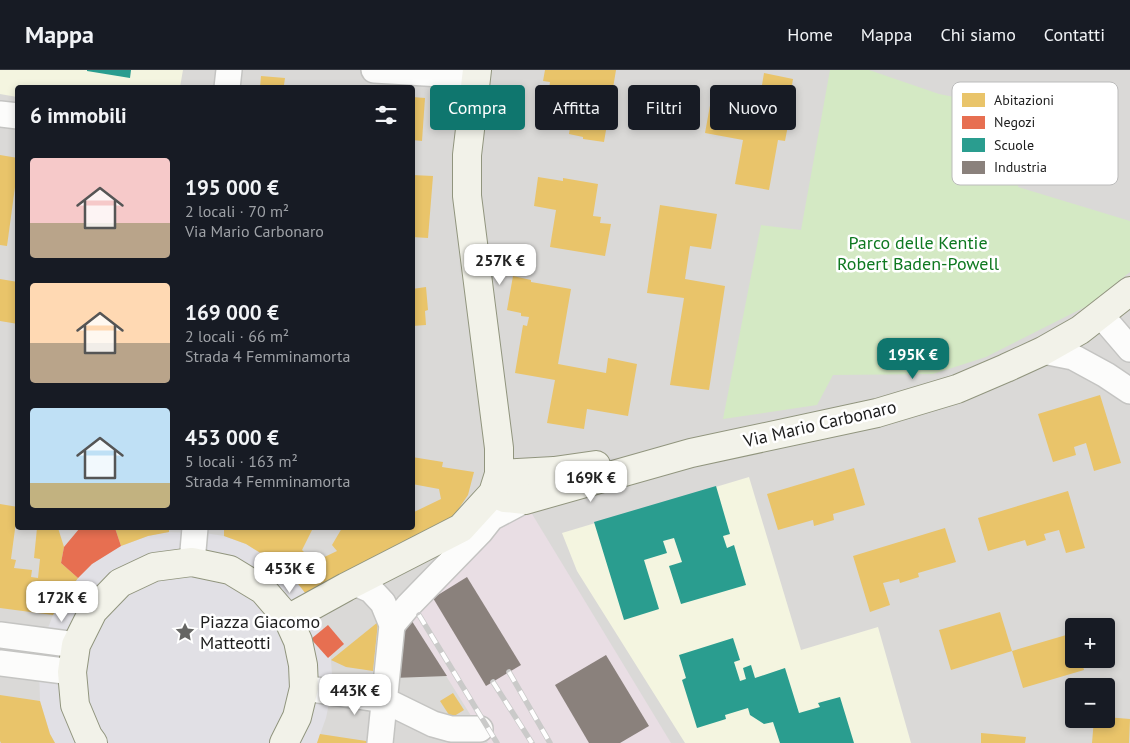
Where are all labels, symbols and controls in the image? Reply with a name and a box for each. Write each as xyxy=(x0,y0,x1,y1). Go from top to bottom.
text: Mappa xyxy=(25,19,94,50)
text: Home xyxy=(787,23,833,46)
text: Mappa xyxy=(861,23,912,46)
text: Chi siamo xyxy=(940,23,1016,46)
text: Contatti xyxy=(1044,23,1105,46)
legend xyxy=(952,82,1118,185)
chip: Compra xyxy=(430,85,525,130)
chip: Affitta xyxy=(535,85,618,130)
chip: Filtri xyxy=(628,85,700,130)
chip: Nuovo xyxy=(710,85,796,130)
text: Abitazioni xyxy=(994,91,1054,109)
icon: filters xyxy=(372,101,400,129)
text: 6 immobili xyxy=(30,102,127,129)
text: Negozi xyxy=(994,113,1035,131)
text: Scuole xyxy=(994,136,1034,154)
text: Industria xyxy=(994,158,1047,176)
text: 195 000 € xyxy=(185,174,279,201)
icon: home xyxy=(70,178,130,238)
text: 2 locali · 70 m² xyxy=(185,201,289,221)
text: Via Mario Carbonaro xyxy=(185,221,324,241)
park label: Parco delle Kentie Robert Baden-Powell xyxy=(837,231,1000,275)
pin: 257K € xyxy=(459,244,541,286)
text: 257K € xyxy=(475,250,525,270)
text: 169 000 € xyxy=(185,299,279,326)
icon: home xyxy=(70,303,130,363)
text: 2 locali · 66 m² xyxy=(185,326,289,346)
pin: 195K € xyxy=(872,338,954,380)
text: 195K € xyxy=(888,344,938,364)
text: Strada 4 Femminamorta xyxy=(185,346,350,366)
street label: Via Mario Carbonaro xyxy=(740,395,899,453)
text: 453 000 € xyxy=(185,424,279,451)
icon: home xyxy=(70,428,130,488)
text: 5 locali · 163 m² xyxy=(185,451,298,471)
pin: 169K € xyxy=(550,460,632,503)
text: 169K € xyxy=(566,467,616,487)
text: Strada 4 Femminamorta xyxy=(185,471,350,491)
pin: 453K € xyxy=(249,552,331,594)
text: 453K € xyxy=(265,558,315,578)
pin: 172K € xyxy=(21,580,103,623)
text: 172K € xyxy=(37,587,87,607)
place label: Piazza Giacomo Matteotti xyxy=(200,610,320,654)
map controls xyxy=(1065,618,1115,728)
button: + xyxy=(1065,618,1115,668)
place icon: Piazza Giacomo Matteotti xyxy=(174,621,196,643)
pin: 443K € xyxy=(314,674,396,716)
button: − xyxy=(1065,678,1115,728)
text: 443K € xyxy=(330,680,380,700)

